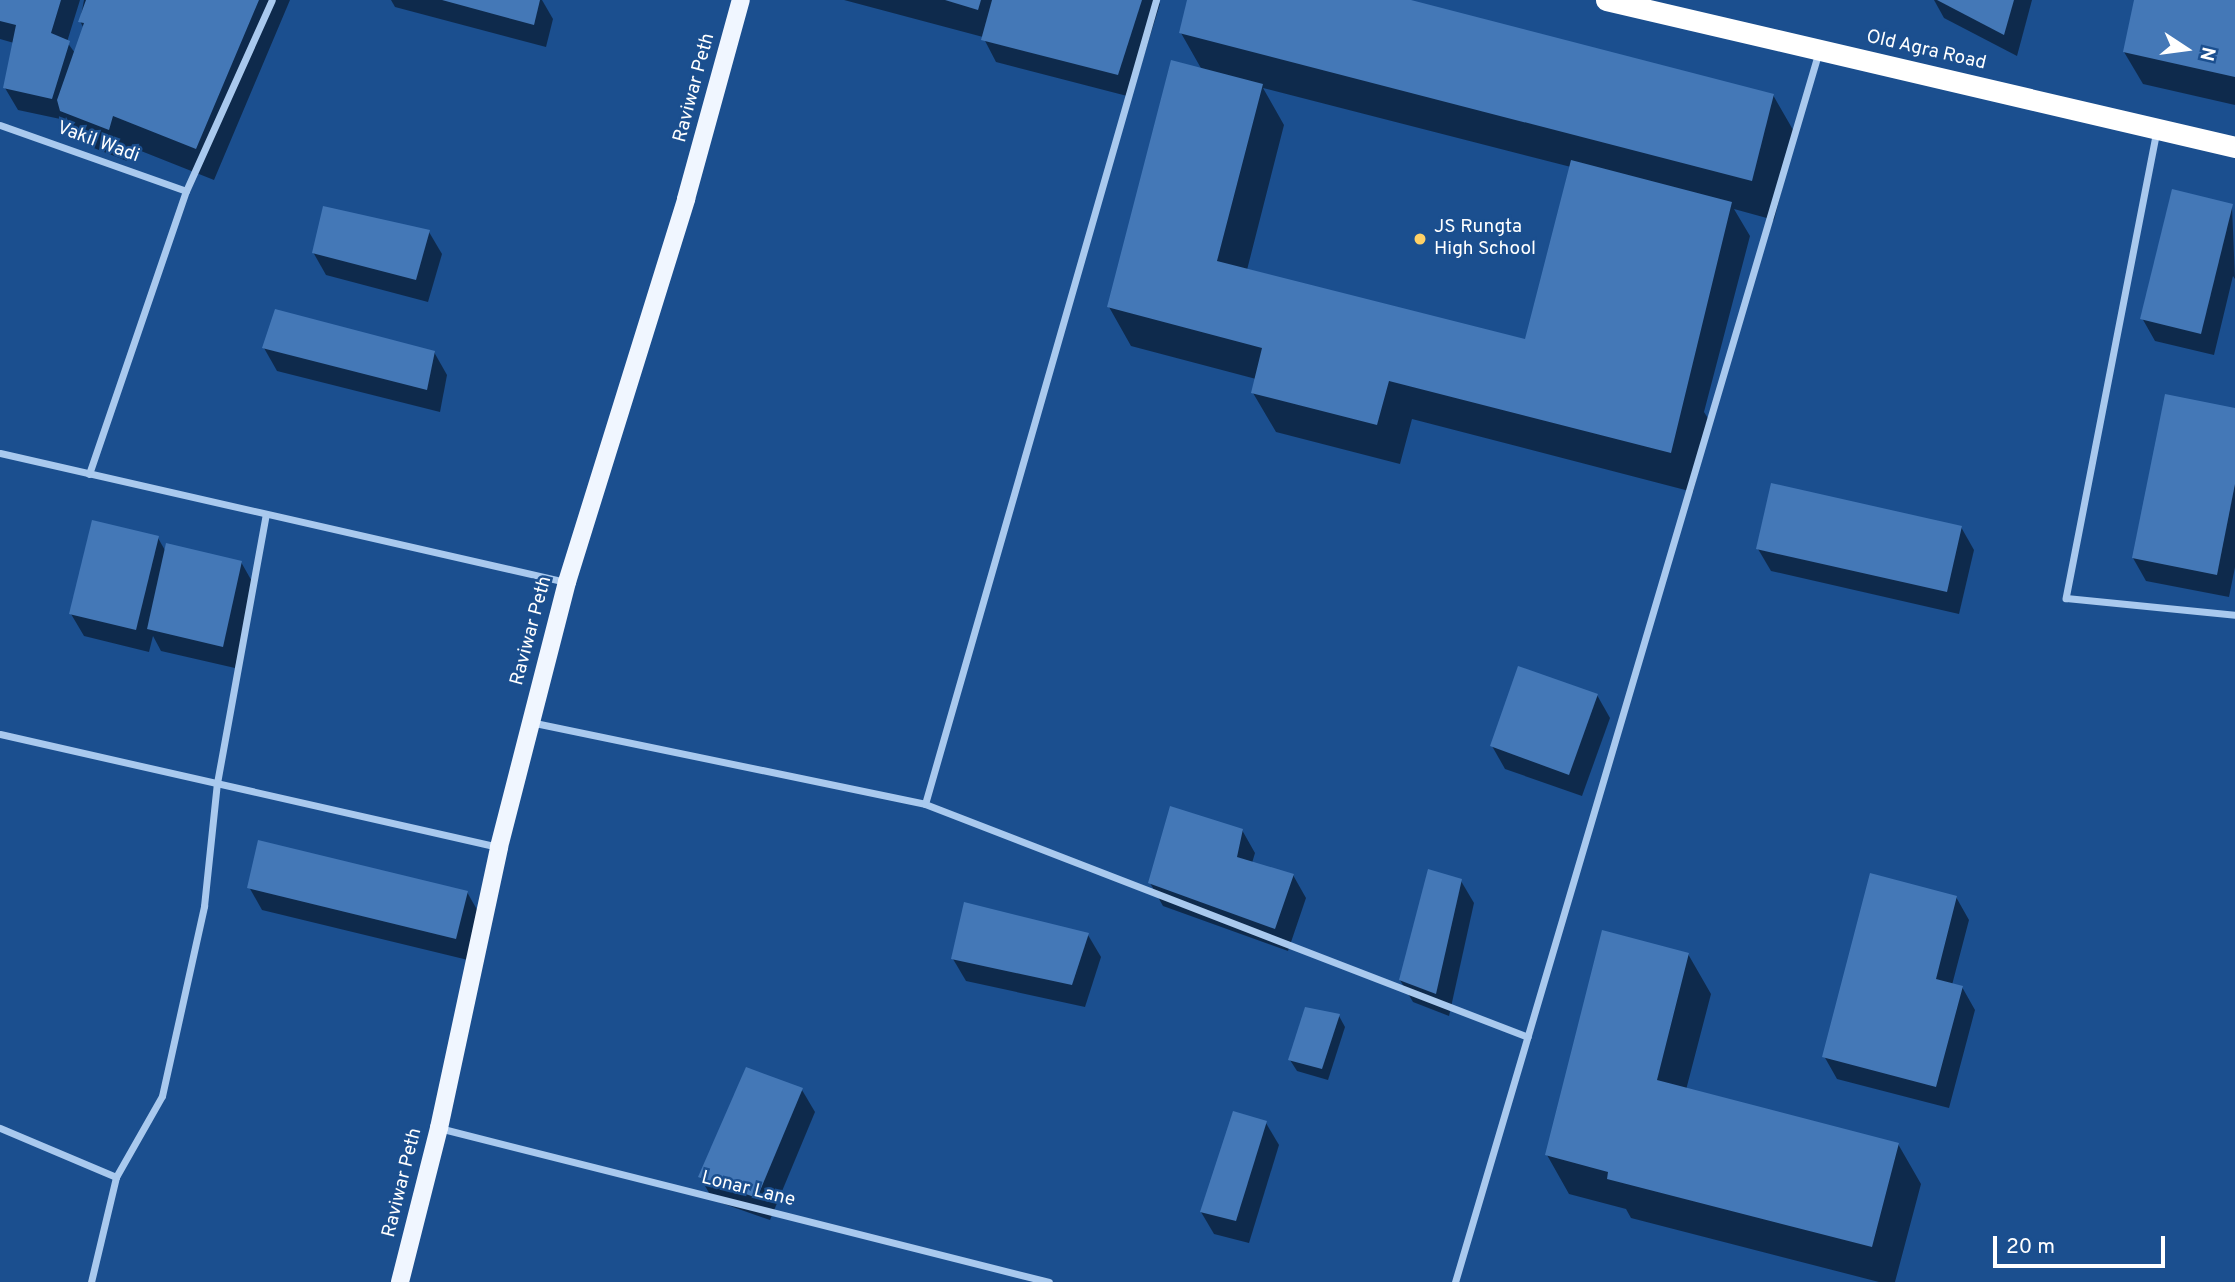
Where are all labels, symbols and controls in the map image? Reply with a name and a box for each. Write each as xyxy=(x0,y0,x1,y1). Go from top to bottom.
north arrow xyxy=(2151,14,2221,84)
street label: Old Agra Road xyxy=(1864,26,1988,76)
street label: Raviwar Peth xyxy=(669,31,721,145)
text: N xyxy=(2193,44,2220,63)
street label: Vakil Wadi xyxy=(53,117,143,169)
place label: JS Rungta High School xyxy=(1434,217,1536,261)
marker: JS Rungta High School xyxy=(1412,231,1428,247)
street label: Raviwar Peth xyxy=(506,574,558,688)
street label: Raviwar Peth xyxy=(378,1126,428,1240)
street label: Lonar Lane xyxy=(699,1167,797,1213)
scale bar xyxy=(1997,1222,2168,1266)
text: 20 m xyxy=(2006,1234,2055,1261)

